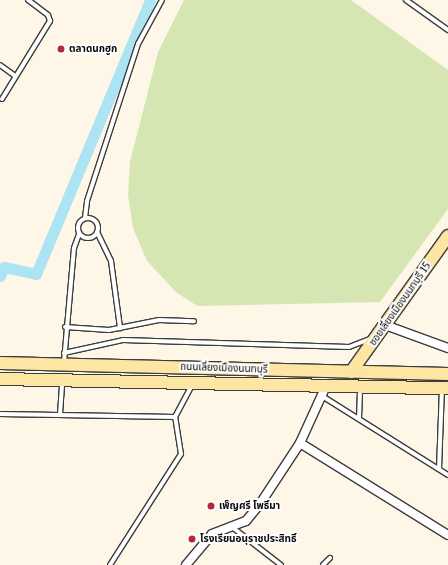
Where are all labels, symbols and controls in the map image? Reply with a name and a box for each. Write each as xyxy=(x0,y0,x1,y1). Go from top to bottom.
place label: ตลาดนกฮูก xyxy=(69,43,117,55)
marker: ตลาดนกฮูก xyxy=(56,44,66,54)
street label: ซอยเลี่ยงเมืองนนทบุรี 15 xyxy=(367,260,433,348)
street label: ถนนเลี่ยงเมืองนนทบุรี xyxy=(180,360,268,376)
place label: เพ็ญศรี โพธิ์มา xyxy=(219,500,280,512)
marker: เพ็ญศรี โพธิ์มา xyxy=(206,501,216,511)
place label: โรงเรียนอนุราชประสิทธิ์ xyxy=(200,533,297,545)
marker: โรงเรียนอนุราชประสิทธิ์ xyxy=(187,534,197,544)

